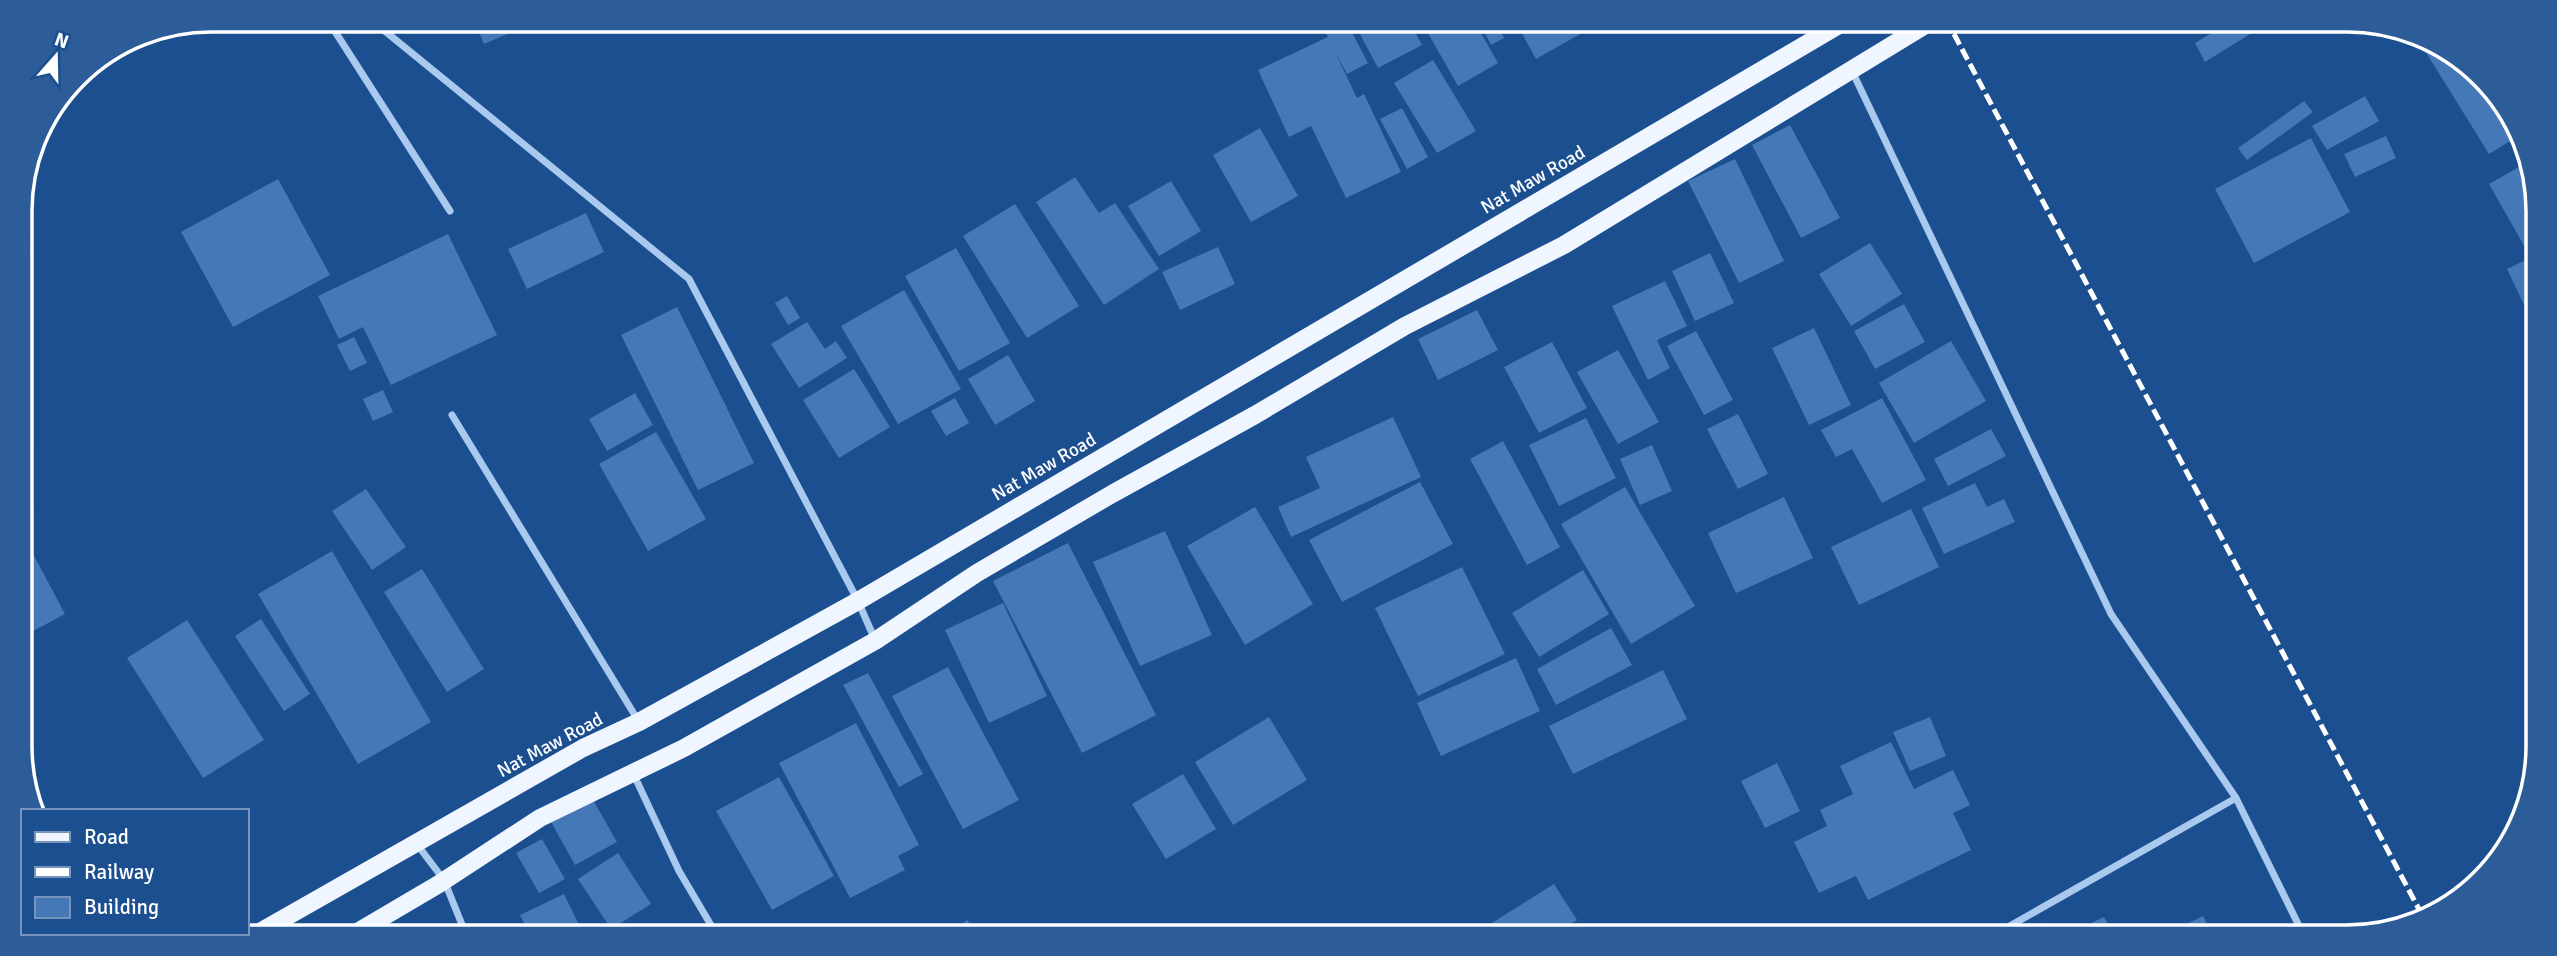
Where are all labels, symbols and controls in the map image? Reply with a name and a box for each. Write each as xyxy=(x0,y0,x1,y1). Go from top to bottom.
north arrow xyxy=(21,21,91,91)
text: N xyxy=(51,27,72,55)
street label: Nat Maw Road xyxy=(1477,140,1589,220)
street label: Nat Maw Road xyxy=(988,427,1100,507)
street label: Nat Maw Road xyxy=(493,707,607,783)
legend xyxy=(21,809,248,935)
text: Road xyxy=(84,824,129,850)
text: Railway xyxy=(84,859,154,885)
text: Building xyxy=(84,894,159,920)

